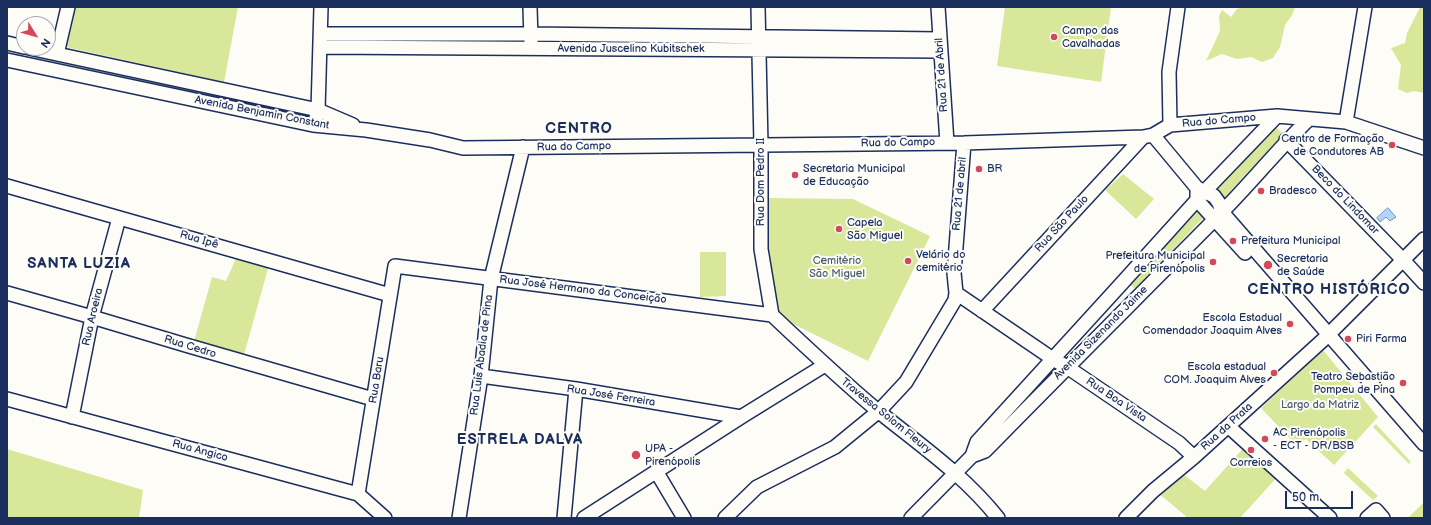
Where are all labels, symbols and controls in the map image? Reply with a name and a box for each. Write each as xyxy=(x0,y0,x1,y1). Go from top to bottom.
north arrow xyxy=(16,16,56,56)
place label: Campo das Cavalhadas xyxy=(1062,24,1120,50)
marker: Campo das Cavalhadas xyxy=(1049,32,1059,42)
text: N xyxy=(38,36,53,50)
street label: Rua 21 de Abril xyxy=(933,37,951,113)
street label: Avenida Juscelino Kubitschek xyxy=(558,42,704,56)
street label: Avenida Benjamin Constant xyxy=(194,93,330,133)
street label: Rua do Campo xyxy=(1181,111,1257,131)
district label: CENTRO xyxy=(545,120,613,138)
place label: Centro de Formação de Condutores AB xyxy=(1281,132,1384,158)
street label: Rua do Campo xyxy=(861,136,935,150)
street label: Rua Dom Pedro II xyxy=(754,138,768,226)
street label: Rua do Campo xyxy=(537,140,611,154)
marker: Centro de Formação de Condutores AB xyxy=(1387,140,1397,150)
street label: Rua 21 de abril xyxy=(950,157,970,231)
place label: Secretaria Municipal de Educação xyxy=(803,162,905,188)
place label: BR xyxy=(987,162,1002,176)
street label: Beco do Lindomar xyxy=(1308,162,1382,238)
marker: BR xyxy=(974,164,984,174)
marker: Secretaria Municipal de Educação xyxy=(790,170,800,180)
place label: Bradesco xyxy=(1269,184,1317,198)
marker: Bradesco xyxy=(1256,186,1266,196)
street label: Rua São Paulo xyxy=(1032,193,1092,255)
place label: Capela São Miguel xyxy=(847,216,903,242)
marker: Capela São Miguel xyxy=(834,224,844,234)
street label: Rua Ipê xyxy=(178,228,220,252)
place label: Prefeitura Municipal xyxy=(1241,234,1341,248)
marker: Prefeitura Municipal xyxy=(1228,236,1238,246)
place label: Velário do cemitério xyxy=(916,248,965,274)
place label: Prefeitura Municipal de Pirenópolis xyxy=(1105,249,1205,275)
place label: Secretaria de Saúde xyxy=(1277,252,1328,278)
park label: Cemitério São Miguel xyxy=(809,254,865,280)
district label: SANTA LUZIA xyxy=(27,255,131,273)
marker: Velário do cemitério xyxy=(903,256,913,266)
marker: Prefeitura Municipal de Pirenópolis xyxy=(1208,257,1218,267)
marker: Secretaria de Saúde xyxy=(1262,259,1274,271)
street label: Rua José Hermano da Conceição xyxy=(499,273,667,307)
district label: CENTRO HISTÓRICO xyxy=(1248,281,1410,299)
street label: Avenida Sizenando Jaime xyxy=(1051,283,1151,383)
street label: Rua Aroeira xyxy=(80,287,106,347)
street label: Rua Luís Abadia de Pina xyxy=(468,294,496,416)
place label: Escola Estadual Comendador Joaquim Alves xyxy=(1143,311,1282,337)
marker: Escola Estadual Comendador Joaquim Alves xyxy=(1285,319,1295,329)
place label: Piri Farma xyxy=(1356,332,1407,346)
street label: Rua Cedro xyxy=(162,333,218,361)
marker: Piri Farma xyxy=(1343,334,1353,344)
street label: Rua Baru xyxy=(367,356,387,404)
place label: Escola estadual COM. Joaquim Alves xyxy=(1164,360,1266,386)
marker: Escola estadual COM. Joaquim Alves xyxy=(1269,368,1279,378)
place label: Teatro Sebastião Pompeu de Pina xyxy=(1311,370,1395,396)
street label: Travessa Solom Fleury xyxy=(838,375,934,457)
street label: Rua Boa Vista xyxy=(1083,375,1149,425)
marker: Teatro Sebastião Pompeu de Pina xyxy=(1398,378,1408,388)
street label: Rua José Ferreira xyxy=(566,382,656,410)
park label: Largo da Matriz xyxy=(1281,398,1359,412)
street label: Rua da Prata xyxy=(1199,400,1255,454)
place label: AC Pirenópolis - ECT - DR/BSB xyxy=(1273,426,1354,452)
district label: ESTRELA DALVA xyxy=(457,431,583,449)
marker: AC Pirenópolis - ECT - DR/BSB xyxy=(1260,434,1270,444)
street label: Rua Angico xyxy=(171,437,229,465)
place label: UPA - Pirenópolis xyxy=(645,442,700,468)
marker: Correios xyxy=(1246,445,1256,455)
marker: UPA - Pirenópolis xyxy=(630,449,642,461)
place label: Correios xyxy=(1230,456,1272,470)
scale bar xyxy=(1287,483,1355,509)
text: 50 m xyxy=(1292,490,1319,505)

